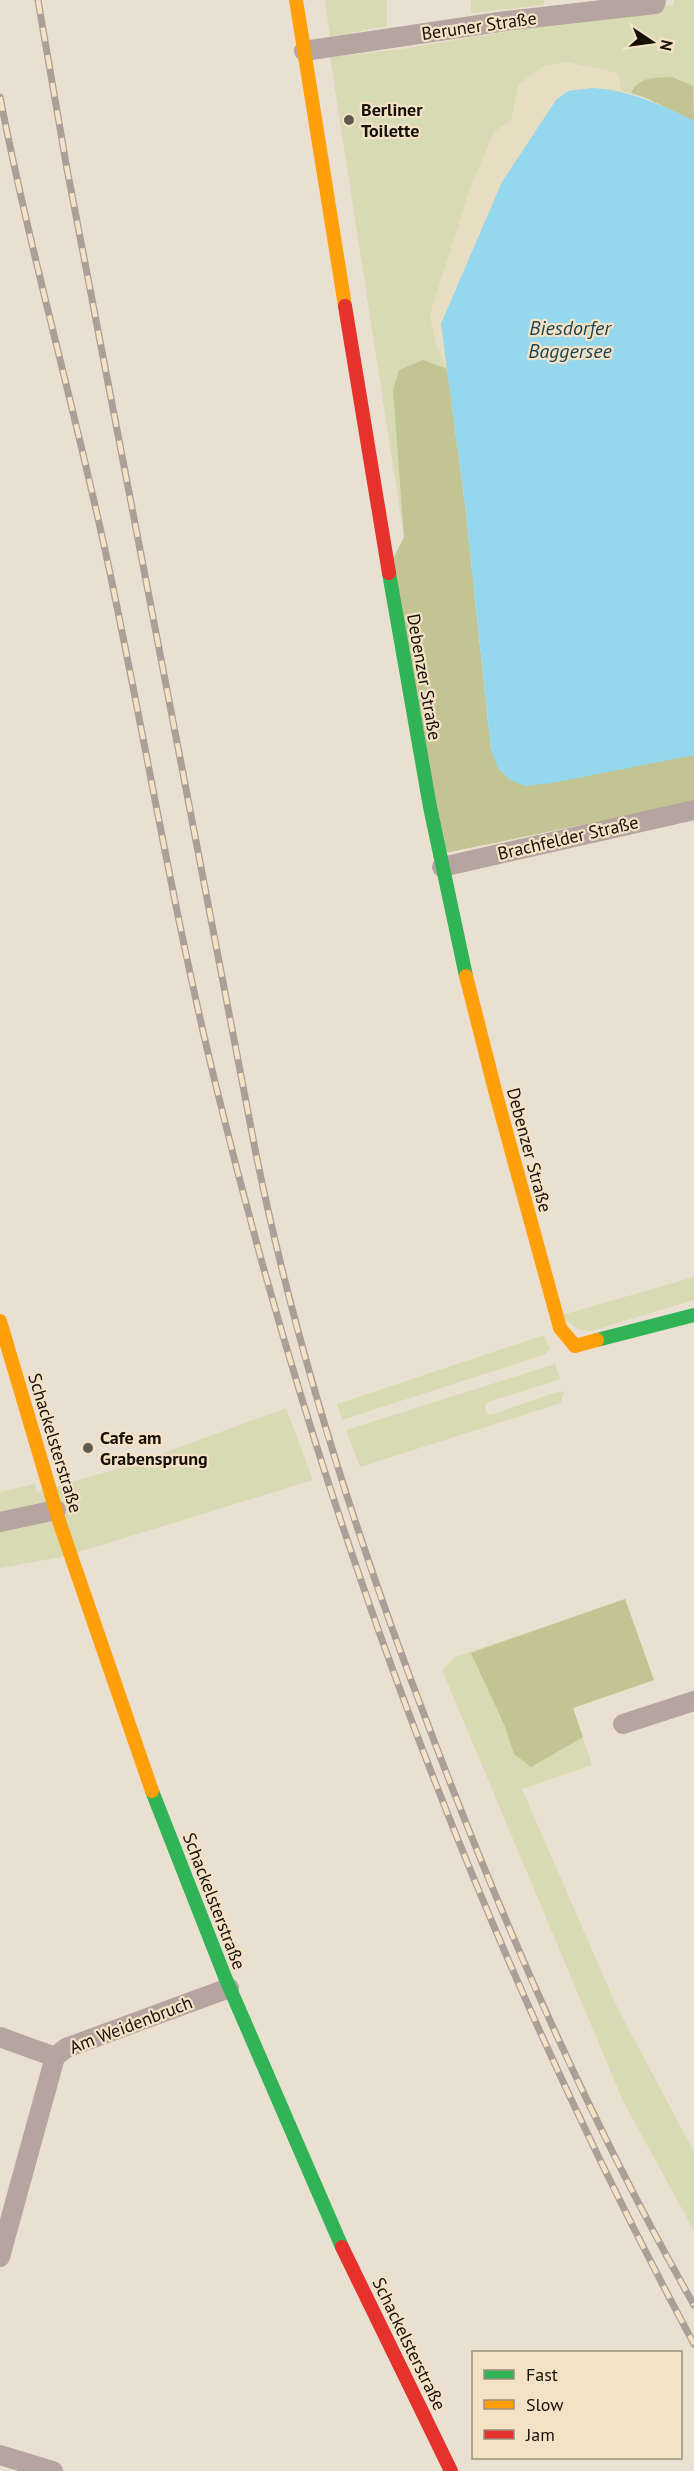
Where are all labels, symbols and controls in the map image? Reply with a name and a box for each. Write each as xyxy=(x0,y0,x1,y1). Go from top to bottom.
street label: Beruner Straße xyxy=(420,6,538,45)
north arrow xyxy=(622,12,682,72)
text: N xyxy=(656,38,678,53)
place label: Berliner Toilette xyxy=(361,98,423,142)
marker: Berliner Toilette xyxy=(342,113,356,127)
water label: Biesdorfer Baggersee xyxy=(528,315,612,364)
street label: Debenzer Straße xyxy=(402,612,447,742)
street label: Brachfelder Straße xyxy=(495,810,640,865)
street label: Debenzer Straße xyxy=(502,1085,557,1215)
street label: Schackelsterstraße xyxy=(23,1370,88,1515)
place label: Cafe am Grabensprung xyxy=(100,1426,208,1470)
marker: Cafe am Grabensprung xyxy=(81,1441,95,1455)
street label: Schackelsterstraße xyxy=(178,1829,251,1972)
street label: Am Weidenbruch xyxy=(66,1991,196,2059)
street label: Schackelsterstraße xyxy=(367,2274,451,2414)
legend xyxy=(472,2351,682,2459)
text: Fast xyxy=(526,2363,558,2386)
text: Slow xyxy=(526,2393,564,2416)
text: Jam xyxy=(525,2423,555,2446)

